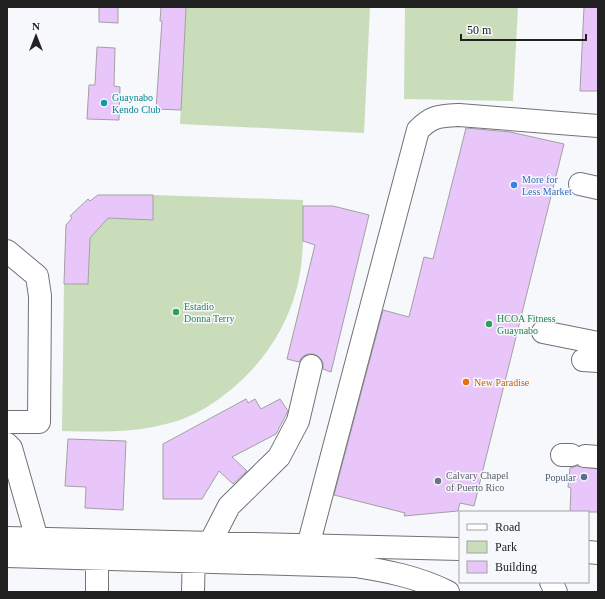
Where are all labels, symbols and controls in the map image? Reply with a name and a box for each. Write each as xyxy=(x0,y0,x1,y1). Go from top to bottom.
north arrow xyxy=(16,16,56,56)
scale bar xyxy=(461,16,586,42)
text: N xyxy=(32,20,40,32)
text: 50 m xyxy=(467,23,492,37)
place label: Guaynabo Kendo Club xyxy=(112,92,161,115)
marker: Guaynabo Kendo Club xyxy=(99,98,109,108)
place label: More for Less Market xyxy=(522,174,572,197)
marker: More for Less Market xyxy=(509,180,519,190)
place label: Estadio Donna Terry xyxy=(184,301,235,324)
marker: Estadio Donna Terry xyxy=(171,307,181,317)
place label: HCOA Fitness Guaynabo xyxy=(497,313,556,336)
marker: HCOA Fitness Guaynabo xyxy=(484,319,494,329)
marker: New Paradise xyxy=(461,377,471,387)
place label: New Paradise xyxy=(474,377,530,388)
place label: Calvary Chapel of Puerto Rico xyxy=(446,470,509,493)
place label: Popular xyxy=(545,472,577,483)
marker: Popular xyxy=(579,472,589,482)
marker: Calvary Chapel of Puerto Rico xyxy=(433,476,443,486)
legend xyxy=(459,511,589,583)
text: Road xyxy=(495,520,520,534)
text: Park xyxy=(495,540,517,554)
text: Building xyxy=(495,560,537,574)

